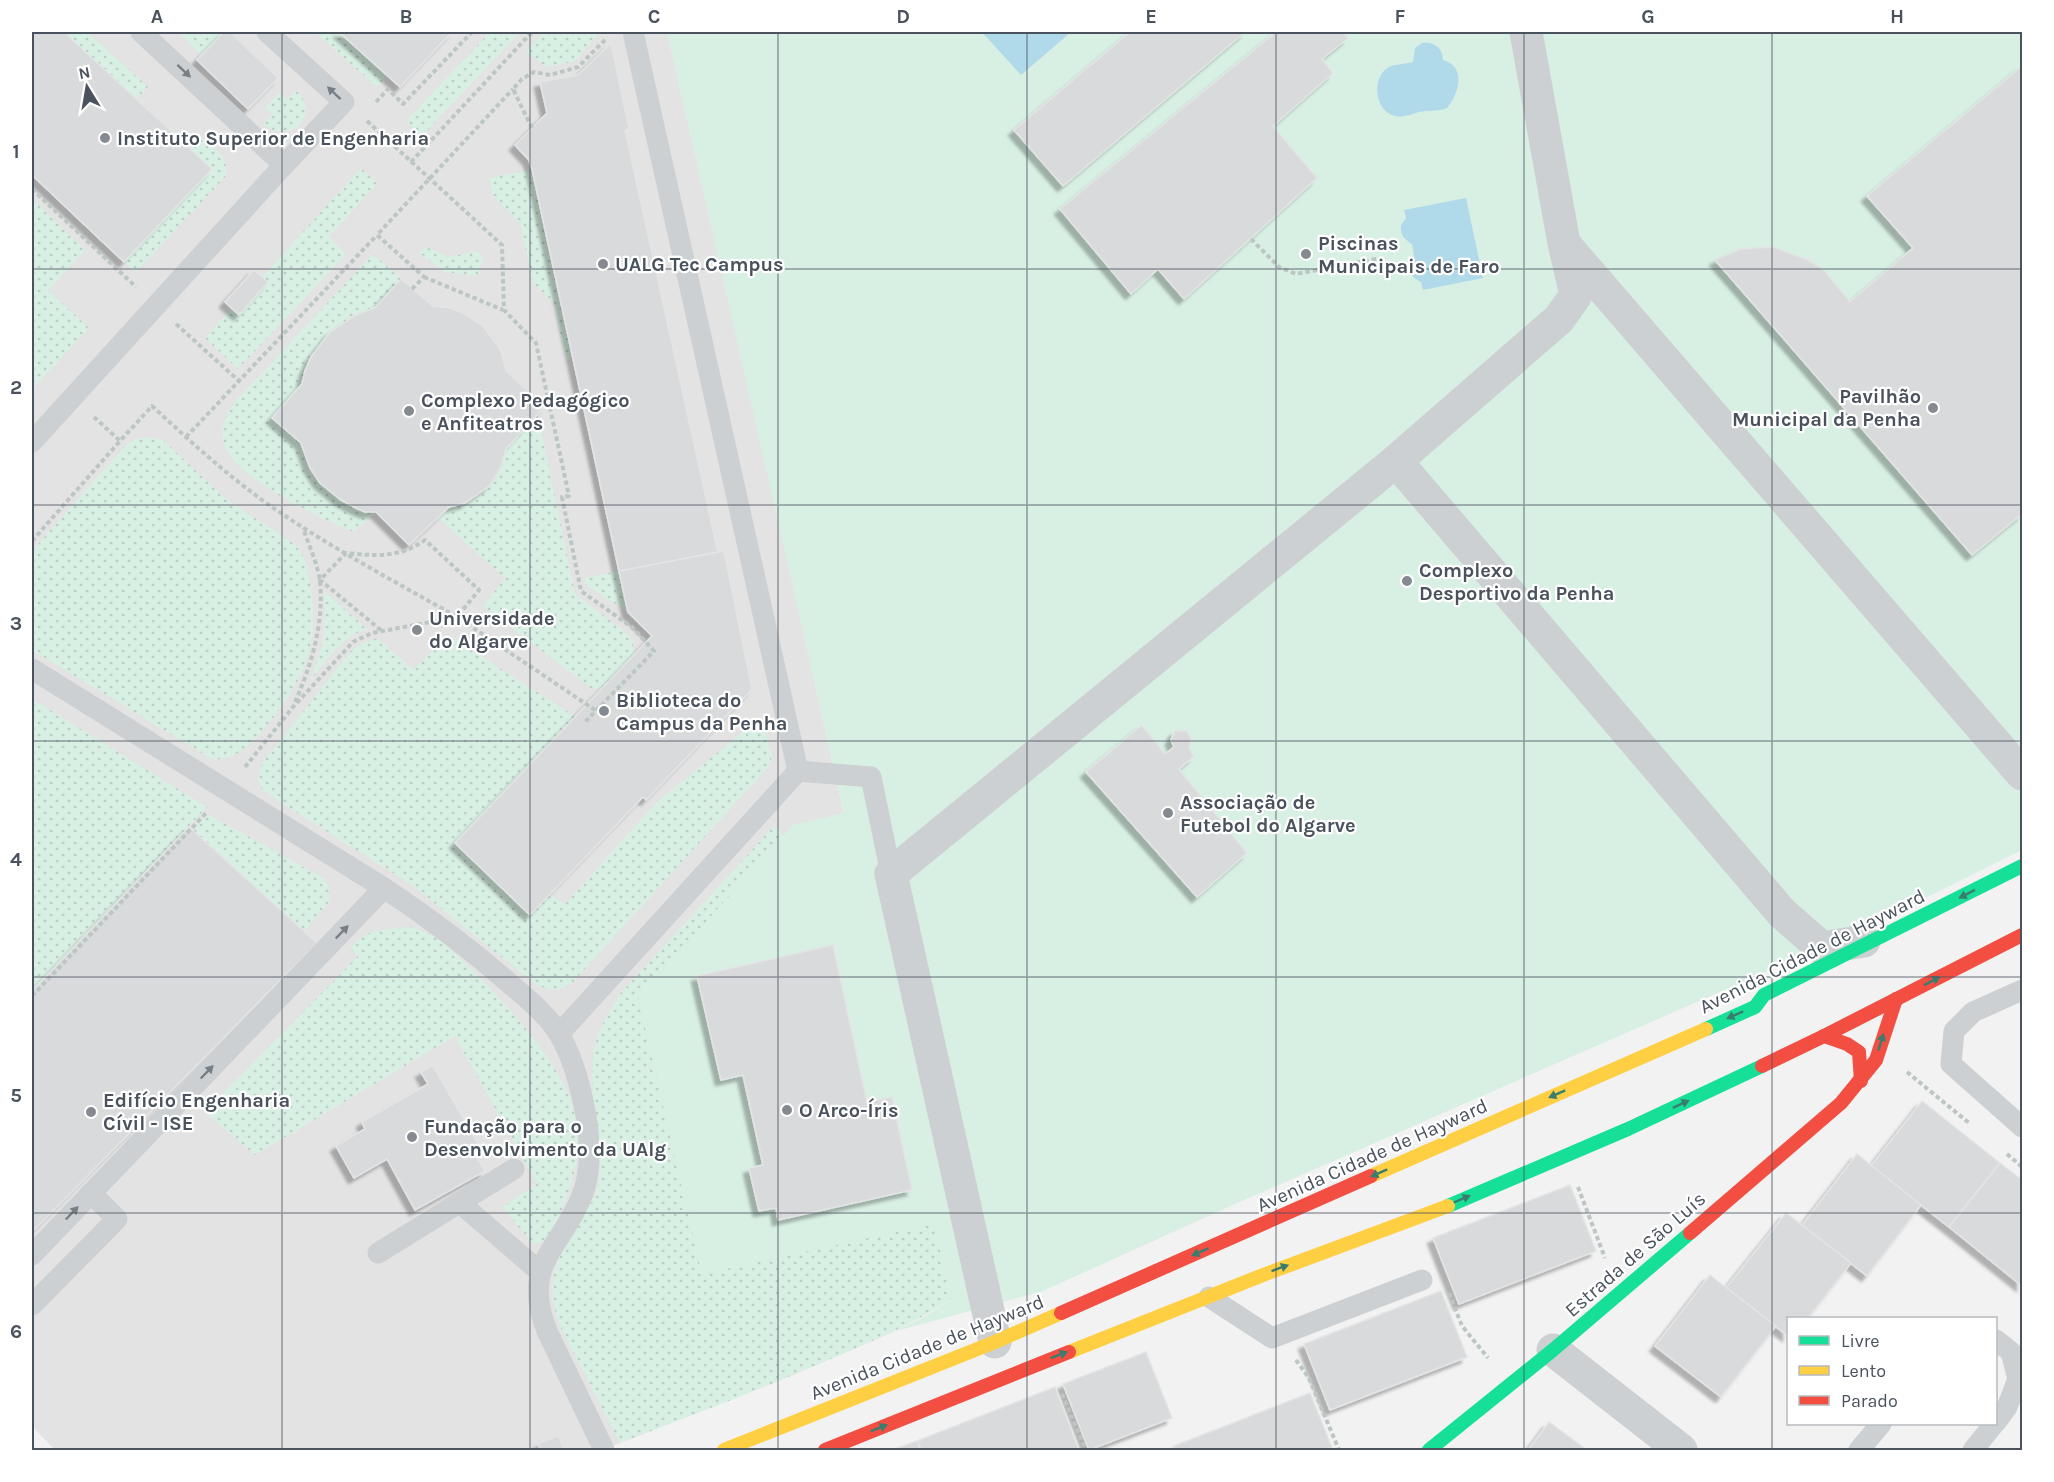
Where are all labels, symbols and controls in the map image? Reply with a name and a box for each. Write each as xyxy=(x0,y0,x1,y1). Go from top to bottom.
text: A xyxy=(151,5,164,28)
text: B xyxy=(400,5,412,28)
text: C xyxy=(648,5,660,28)
text: D xyxy=(896,5,910,28)
text: E xyxy=(1145,5,1157,28)
text: F xyxy=(1395,5,1406,28)
text: G xyxy=(1641,5,1655,28)
text: H xyxy=(1890,5,1904,28)
north arrow xyxy=(57,57,117,117)
text: N xyxy=(77,62,92,83)
one-way arrow xyxy=(176,64,191,78)
one-way arrow xyxy=(327,87,342,100)
place label: Instituto Superior de Engenharia xyxy=(117,127,429,150)
marker: Instituto Superior de Engenharia xyxy=(98,131,112,145)
text: 1 xyxy=(12,140,20,163)
place label: Piscinas Municipais de Faro xyxy=(1318,232,1500,278)
marker: Piscinas Municipais de Faro xyxy=(1299,247,1313,261)
place label: UALG Tec Campus xyxy=(615,253,784,276)
marker: UALG Tec Campus xyxy=(596,257,610,271)
text: 2 xyxy=(10,376,22,399)
place label: Pavilhão Municipal da Penha xyxy=(1732,385,1921,431)
place label: Complexo Pedagógico e Anfiteatros xyxy=(421,389,630,435)
marker: Pavilhão Municipal da Penha xyxy=(1926,401,1940,415)
marker: Complexo Pedagógico e Anfiteatros xyxy=(402,404,416,418)
place label: Complexo Desportivo da Penha xyxy=(1419,559,1614,605)
marker: Complexo Desportivo da Penha xyxy=(1400,574,1414,588)
place label: Universidade do Algarve xyxy=(429,607,555,653)
text: 3 xyxy=(10,612,22,635)
marker: Universidade do Algarve xyxy=(410,623,424,637)
place label: Biblioteca do Campus da Penha xyxy=(616,689,788,735)
marker: Biblioteca do Campus da Penha xyxy=(597,704,611,718)
place label: Associação de Futebol do Algarve xyxy=(1180,791,1356,837)
marker: Associação de Futebol do Algarve xyxy=(1161,806,1175,820)
text: 4 xyxy=(10,848,22,871)
street label: Avenida Cidade de Hayward xyxy=(1696,884,1929,1018)
one-way arrow xyxy=(1958,889,1975,898)
one-way arrow xyxy=(335,925,349,939)
one-way arrow xyxy=(1923,977,1941,987)
one-way arrow xyxy=(1726,1010,1744,1020)
one-way arrow xyxy=(1877,1033,1886,1051)
one-way arrow xyxy=(200,1066,214,1080)
text: 5 xyxy=(10,1084,22,1107)
place label: Edifício Engenharia Cívil - ISE xyxy=(103,1089,290,1135)
one-way arrow xyxy=(1548,1090,1566,1099)
street label: Avenida Cidade de Hayward xyxy=(1253,1094,1491,1217)
place label: O Arco-Íris xyxy=(799,1097,899,1122)
one-way arrow xyxy=(1672,1100,1689,1109)
marker: O Arco-Íris xyxy=(780,1103,794,1117)
marker: Edifício Engenharia Cívil - ISE xyxy=(84,1105,98,1119)
place label: Fundação para o Desenvolvimento da UAlg xyxy=(424,1115,666,1161)
marker: Fundação para o Desenvolvimento da UAlg xyxy=(405,1130,419,1144)
one-way arrow xyxy=(1369,1168,1387,1178)
street label: Estrada de São Luís xyxy=(1560,1187,1710,1322)
one-way arrow xyxy=(1454,1194,1472,1204)
one-way arrow xyxy=(65,1205,79,1220)
one-way arrow xyxy=(1191,1247,1209,1257)
one-way arrow xyxy=(1271,1263,1289,1273)
street label: Avenida Cidade de Hayward xyxy=(807,1290,1047,1405)
legend xyxy=(1787,1317,1997,1425)
text: 6 xyxy=(10,1320,22,1343)
text: Livre xyxy=(1841,1330,1880,1352)
one-way arrow xyxy=(1051,1350,1069,1360)
text: Lento xyxy=(1841,1360,1886,1382)
text: Parado xyxy=(1841,1390,1898,1412)
one-way arrow xyxy=(870,1423,888,1433)

